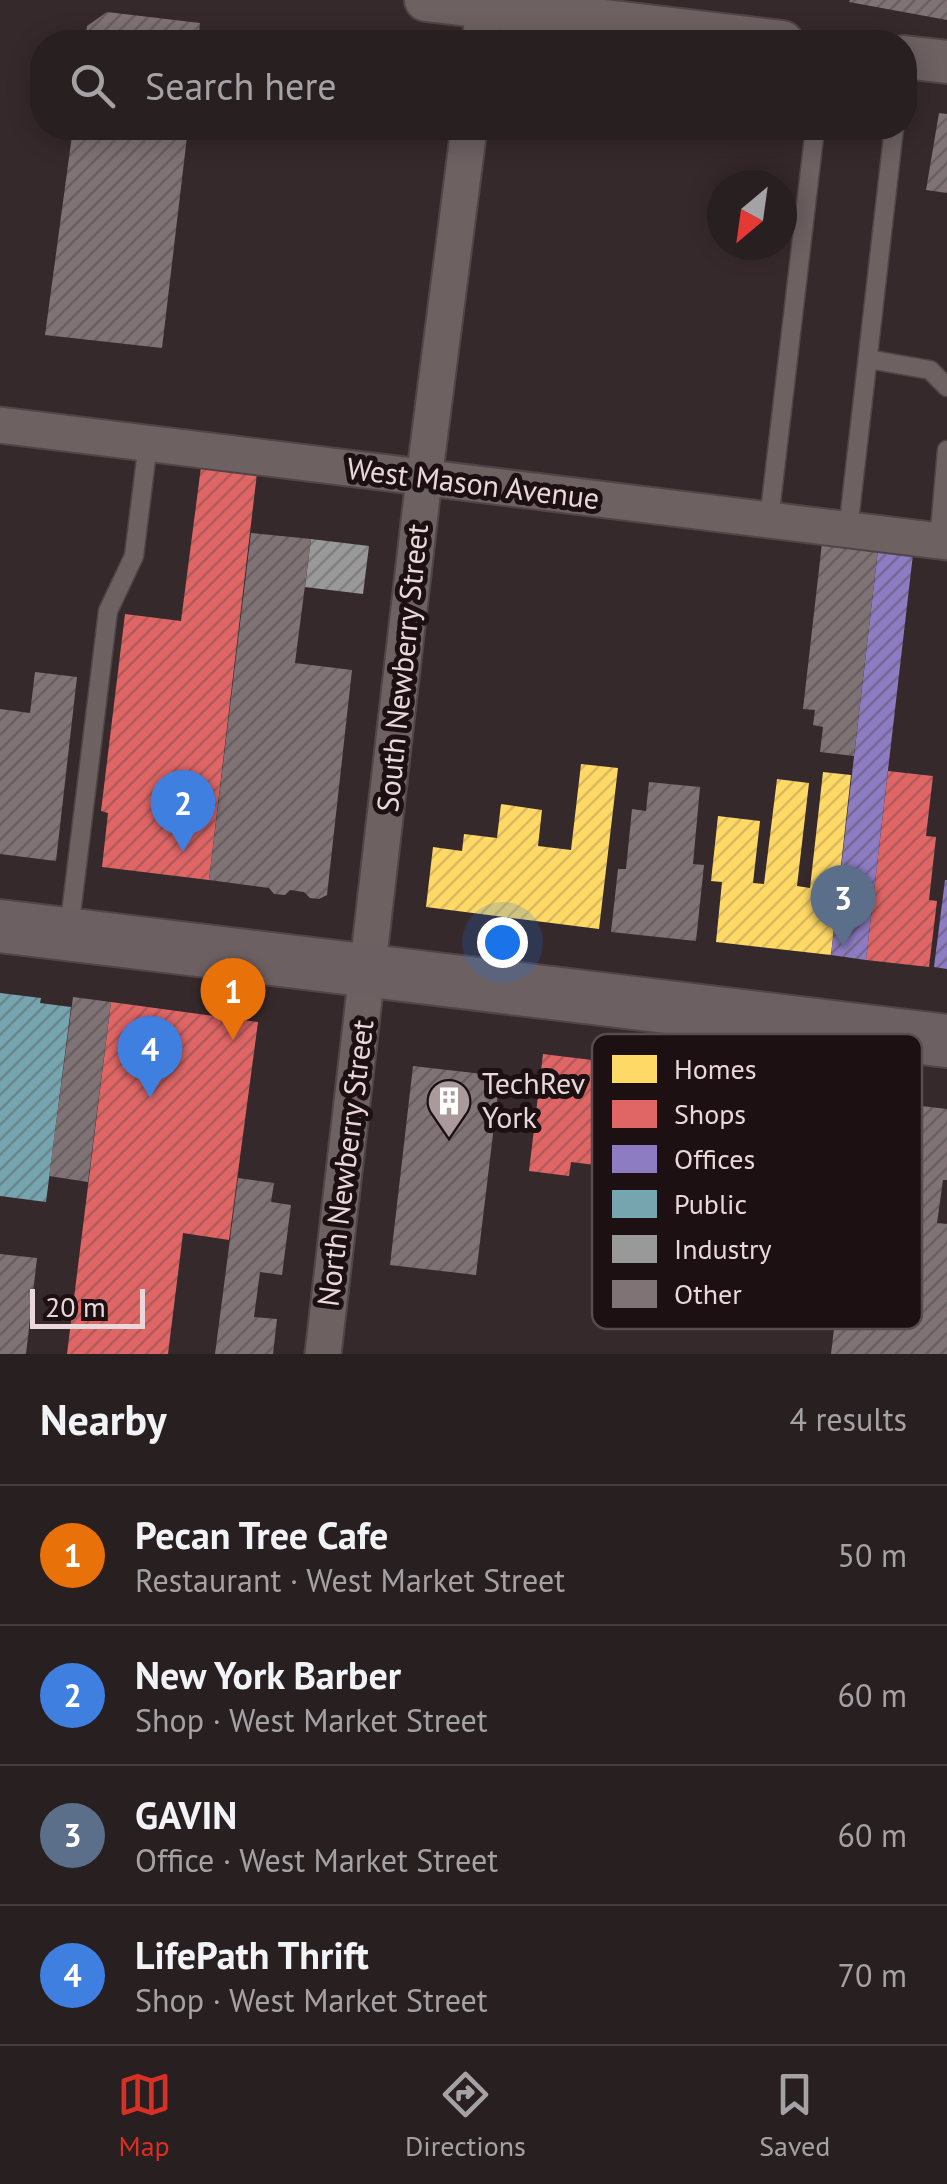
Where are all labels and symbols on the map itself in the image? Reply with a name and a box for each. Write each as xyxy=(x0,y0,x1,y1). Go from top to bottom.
north arrow xyxy=(707,170,797,260)
street label: West Mason Avenue xyxy=(345,448,602,517)
street label: South Newberry Street xyxy=(367,522,436,814)
pin: 2 xyxy=(150,770,216,852)
pin: 3 xyxy=(810,864,876,947)
your location xyxy=(477,917,528,968)
pin: 1 xyxy=(200,958,266,1040)
pin: 4 xyxy=(118,1016,182,1098)
street label: North Newberry Street xyxy=(308,1017,381,1308)
legend xyxy=(592,1034,922,1329)
text: Homes xyxy=(674,1050,757,1087)
place label: TechRev York xyxy=(482,1063,586,1136)
building icon: TechRev York xyxy=(426,1078,472,1139)
text: Shops xyxy=(674,1095,746,1132)
text: Offices xyxy=(674,1140,755,1177)
text: Public xyxy=(674,1185,747,1222)
text: Industry xyxy=(674,1230,771,1267)
text: Other xyxy=(674,1275,742,1312)
scale bar xyxy=(30,1284,145,1328)

